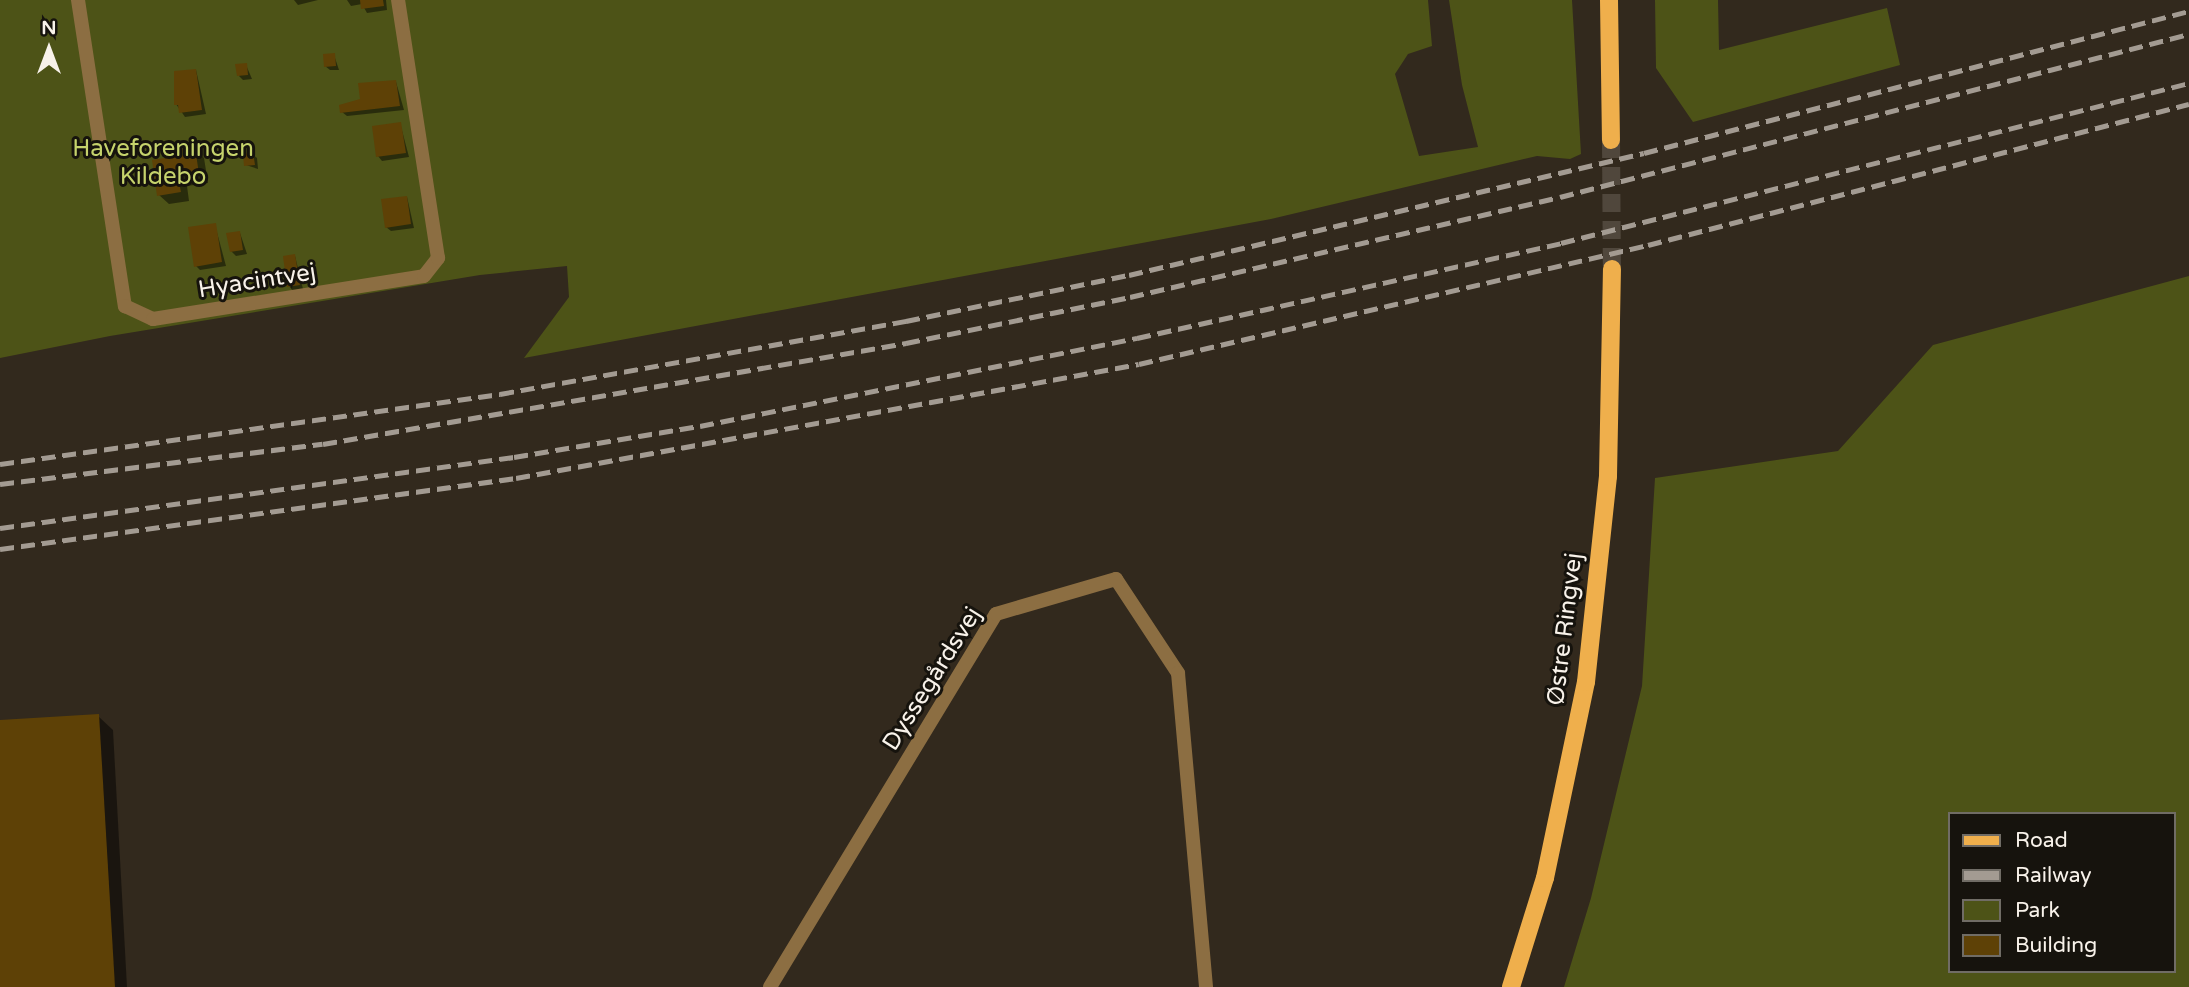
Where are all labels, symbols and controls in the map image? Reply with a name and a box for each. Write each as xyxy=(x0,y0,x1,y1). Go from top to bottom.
north arrow xyxy=(14,14,84,84)
text: N xyxy=(41,17,57,39)
park label: Haveforeningen Kildebo xyxy=(72,135,254,191)
street label: Hyacintvej xyxy=(196,258,318,304)
street label: Østre Ringvej xyxy=(1541,551,1589,707)
street label: Dyssegårdsvej xyxy=(876,602,988,756)
legend xyxy=(1948,812,2175,973)
text: Road xyxy=(2015,828,2068,853)
text: Railway xyxy=(2015,863,2092,888)
text: Park xyxy=(2015,898,2060,923)
text: Building xyxy=(2015,933,2097,958)

